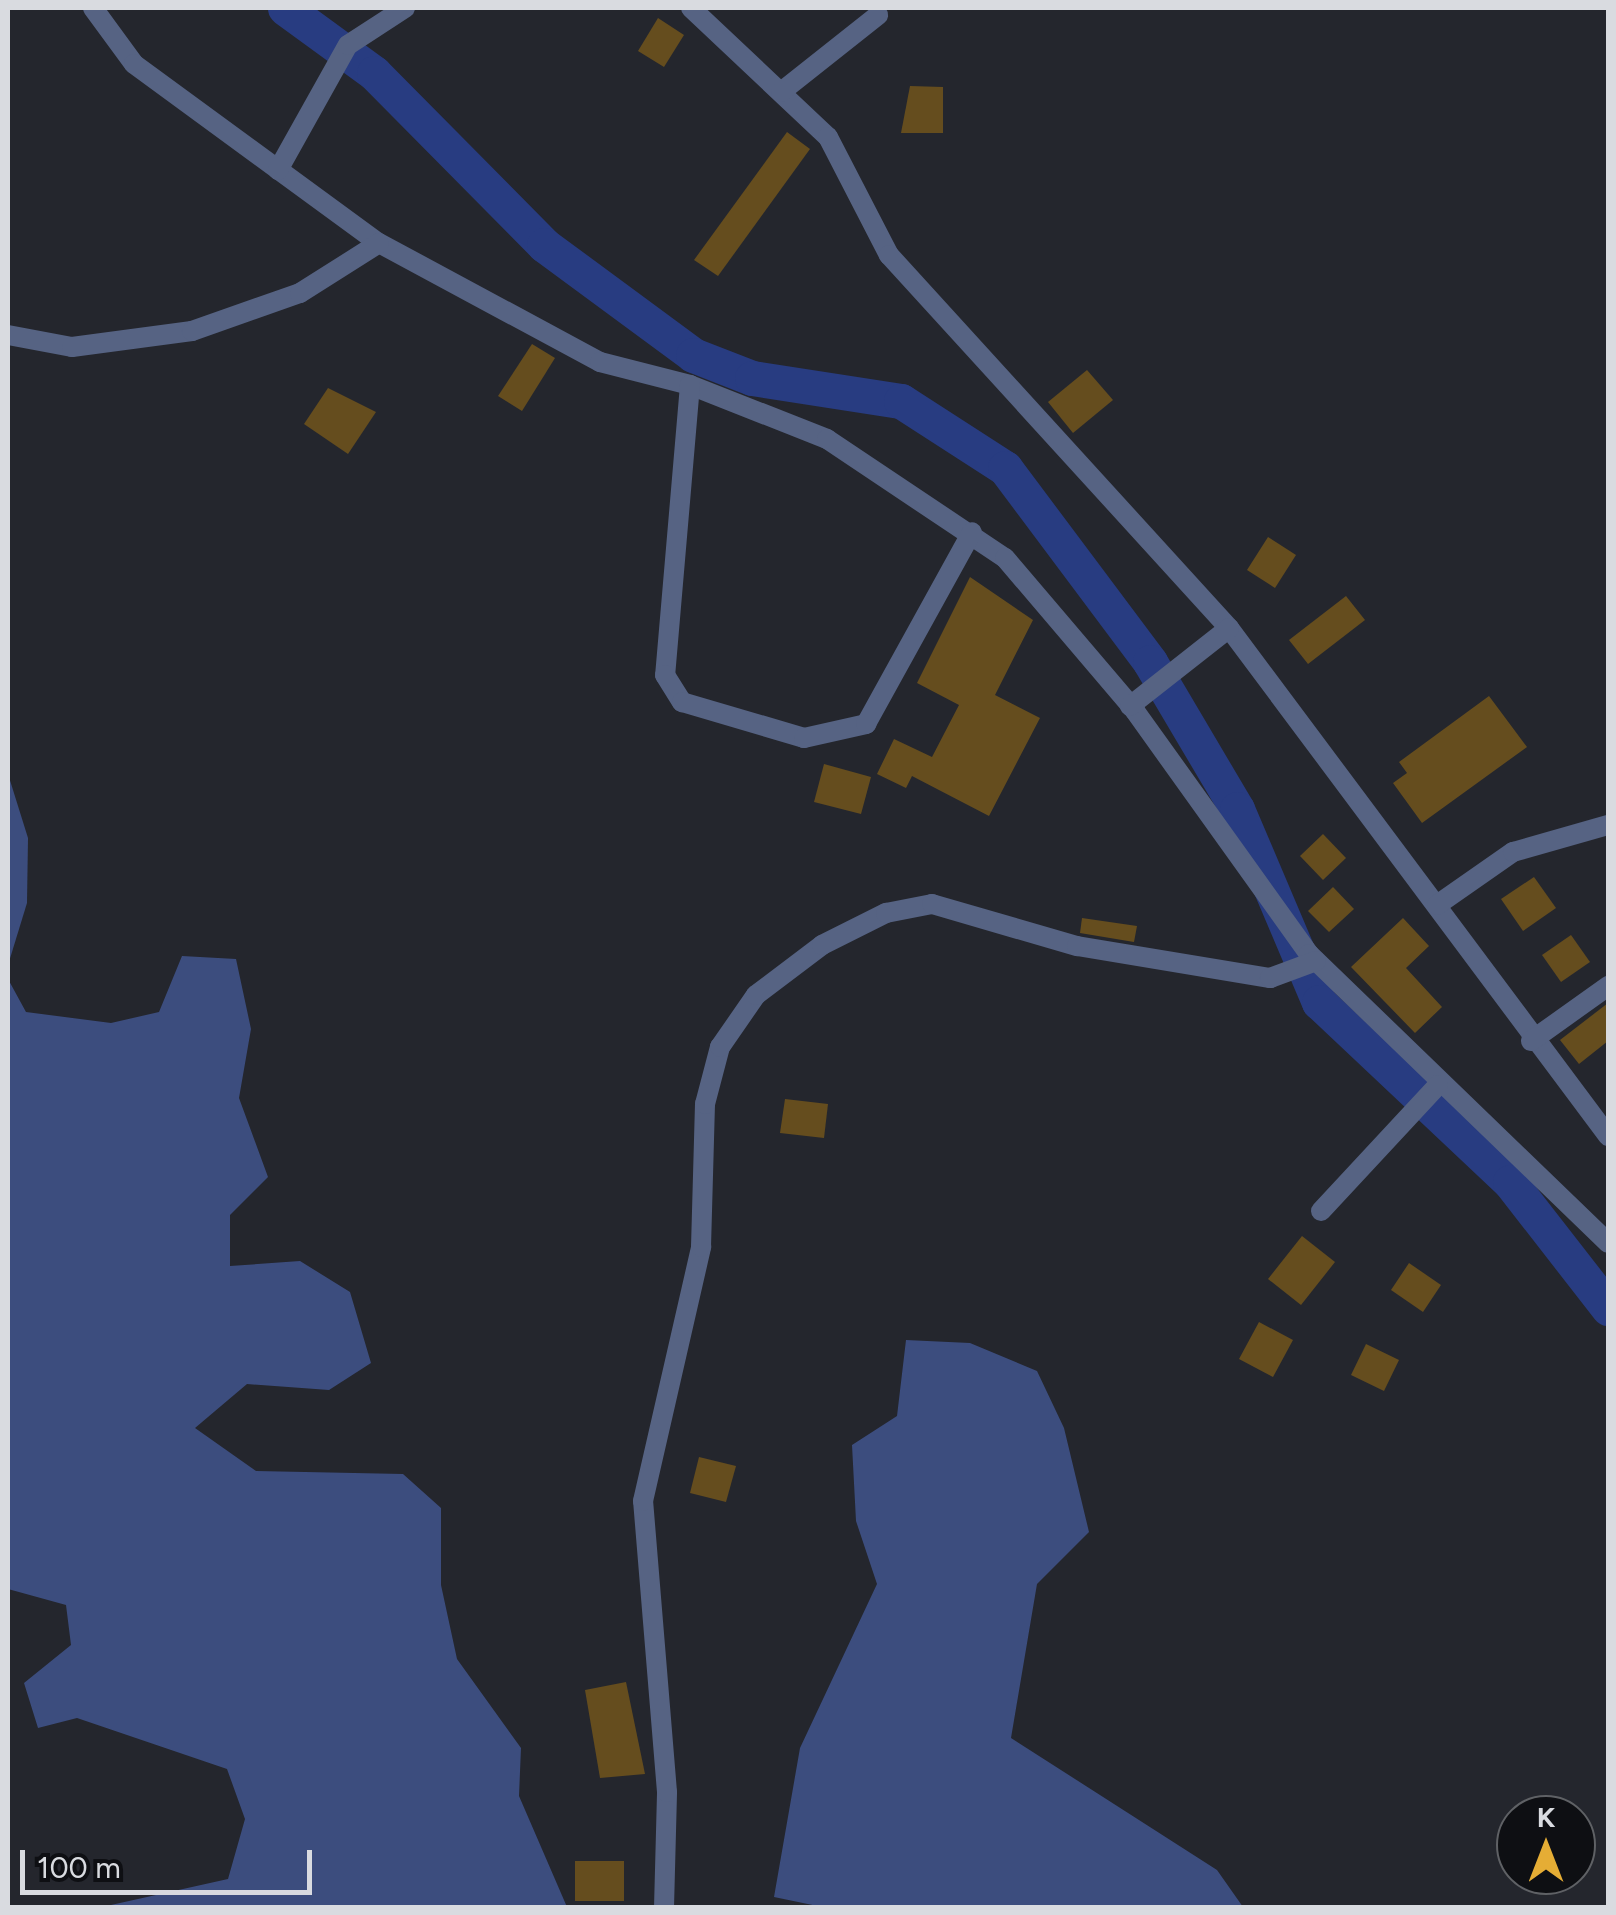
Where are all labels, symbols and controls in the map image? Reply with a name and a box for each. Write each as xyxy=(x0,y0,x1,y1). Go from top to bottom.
north arrow xyxy=(1496,1795,1596,1895)
text: K xyxy=(1537,1800,1555,1834)
scale bar xyxy=(25,1830,318,1892)
text: 100 m xyxy=(37,1849,121,1886)

